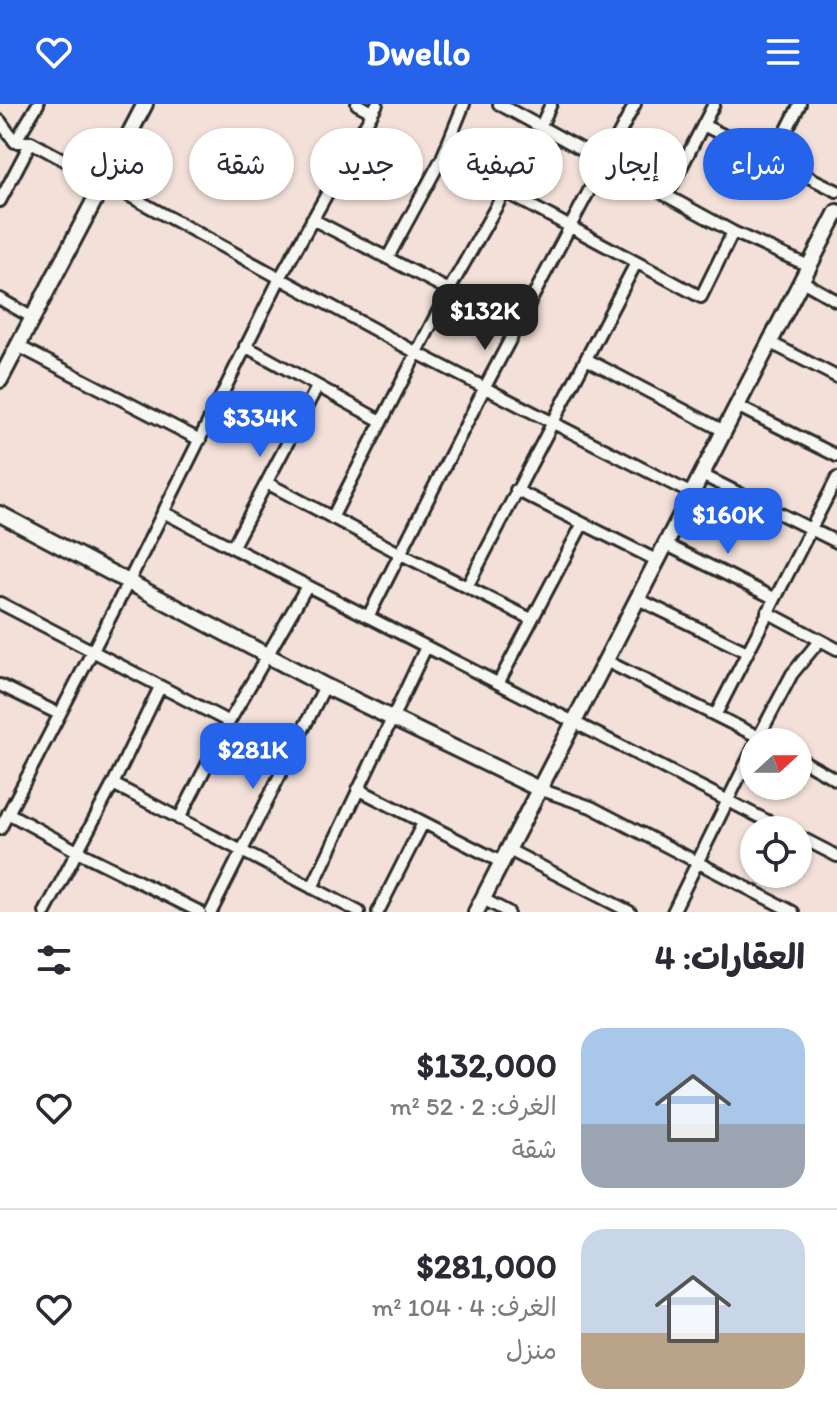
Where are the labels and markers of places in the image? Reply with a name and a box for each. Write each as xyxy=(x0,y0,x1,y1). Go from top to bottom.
pin: $132K xyxy=(429,284,541,352)
pin: $334K xyxy=(204,391,316,459)
pin: $160K xyxy=(672,488,784,556)
pin: $281K xyxy=(197,723,309,791)

